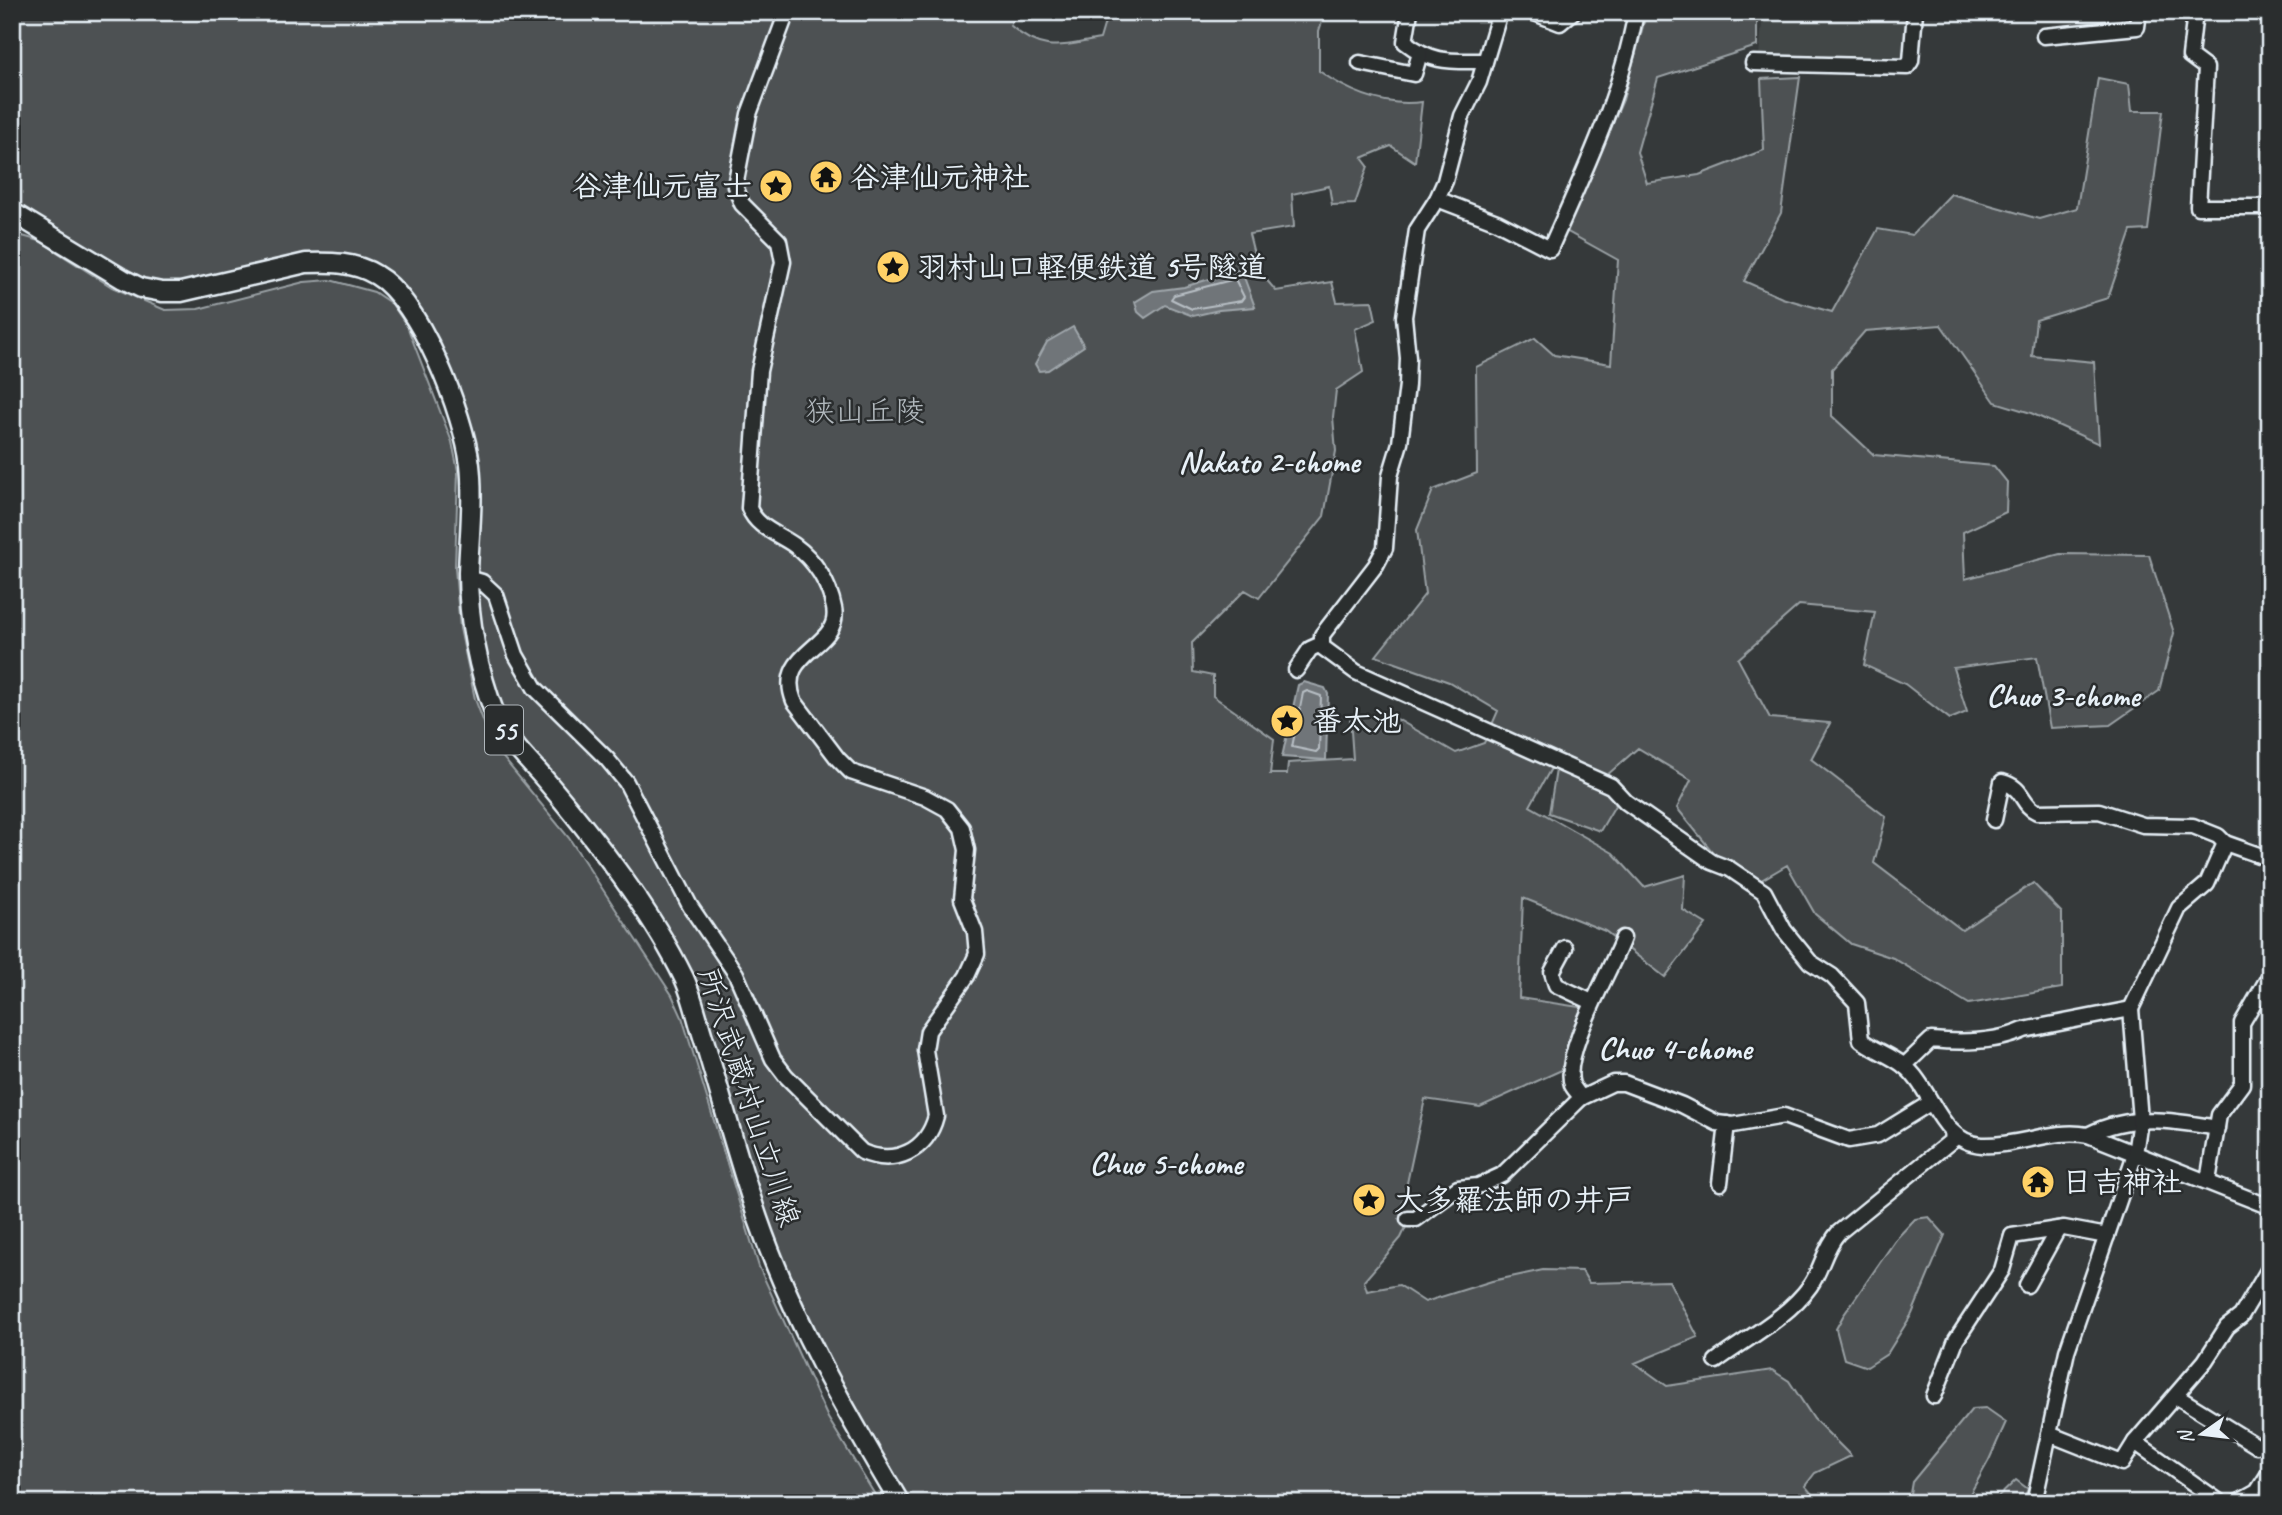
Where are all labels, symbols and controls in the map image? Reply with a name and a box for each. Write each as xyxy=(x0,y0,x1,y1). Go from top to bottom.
temple icon: 谷津仙元神社 xyxy=(807,158,845,196)
place label: 谷津仙元神社 xyxy=(850,158,1030,196)
place label: 谷津仙元富士 xyxy=(572,167,752,205)
place icon: 谷津仙元富士 xyxy=(757,167,795,205)
place icon: 羽村山口軽便鉄道 5号隧道 xyxy=(874,248,912,286)
place label: 羽村山口軽便鉄道 5号隧道 xyxy=(917,248,1267,286)
park label: 狭山丘陵 xyxy=(805,392,925,430)
district label: Nakato 2-chome xyxy=(1179,441,1362,482)
district label: Chuo 3-chome xyxy=(1986,675,2142,716)
place icon: 番太池 xyxy=(1268,702,1306,740)
place label: 番太池 xyxy=(1312,702,1402,740)
road number: 55 xyxy=(485,706,523,754)
street label: 所沢武蔵村山立川線 xyxy=(689,963,809,1231)
district label: Chuo 4-chome xyxy=(1598,1028,1754,1069)
district label: Chuo 5-chome xyxy=(1090,1143,1245,1184)
temple icon: 日吉神社 xyxy=(2019,1163,2057,1201)
place label: 日吉神社 xyxy=(2062,1163,2182,1201)
place icon: 大多羅法師の井戸 xyxy=(1350,1181,1388,1219)
place label: 大多羅法師の井戸 xyxy=(1394,1181,1634,1219)
north arrow xyxy=(2166,1400,2236,1470)
text: N xyxy=(2173,1426,2200,1446)

